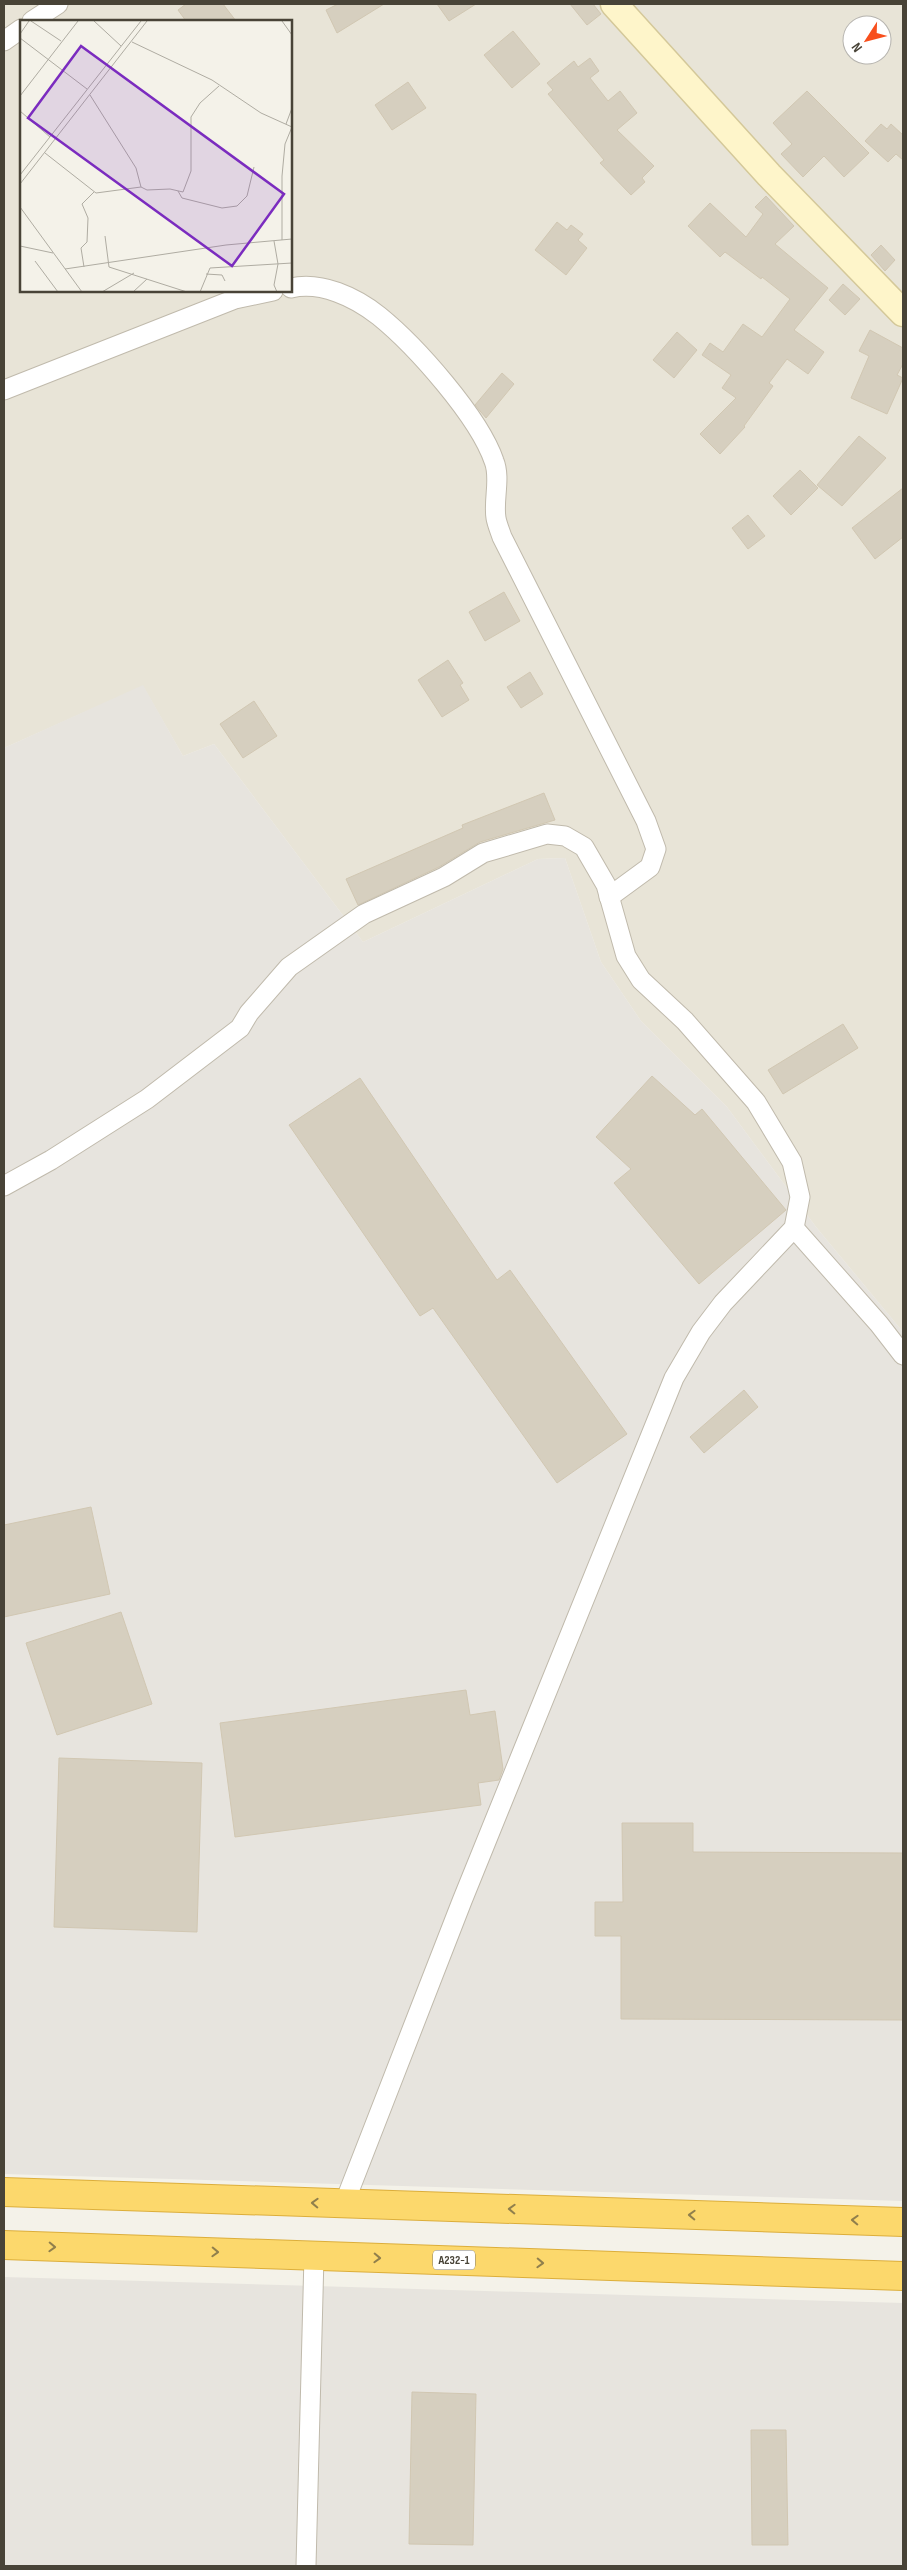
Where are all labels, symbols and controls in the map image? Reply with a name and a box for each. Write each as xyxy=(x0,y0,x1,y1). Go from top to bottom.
north arrow xyxy=(842,15,892,65)
inset map xyxy=(20,20,292,292)
text: N xyxy=(848,39,866,55)
one-way arrow xyxy=(311,2197,319,2208)
one-way arrow xyxy=(508,2204,516,2214)
one-way arrow xyxy=(688,2210,696,2220)
one-way arrow xyxy=(850,2215,858,2226)
one-way arrow xyxy=(49,2241,57,2252)
one-way arrow xyxy=(212,2247,219,2257)
road number: A232-1 xyxy=(433,2250,475,2270)
one-way arrow xyxy=(374,2252,382,2263)
one-way arrow xyxy=(536,2258,544,2269)

